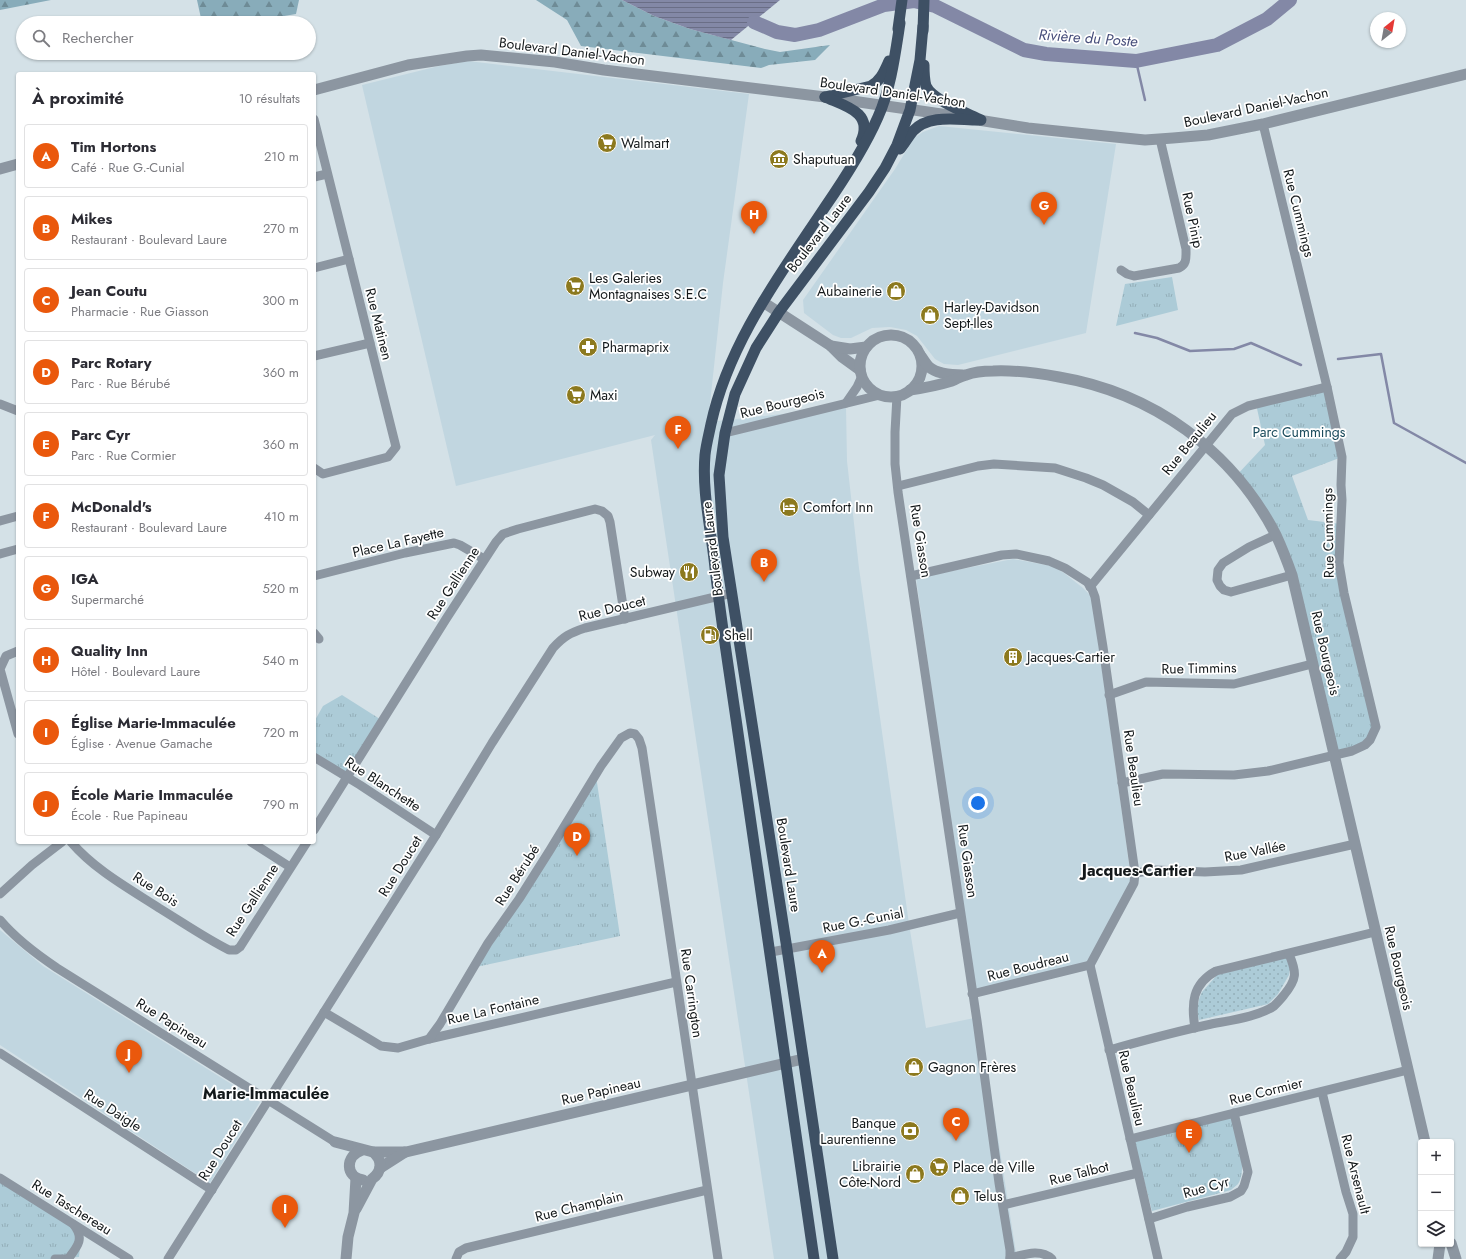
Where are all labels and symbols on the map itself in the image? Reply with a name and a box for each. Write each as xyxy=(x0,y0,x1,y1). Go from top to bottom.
north arrow xyxy=(1370,12,1406,48)
water label: Rivière du Poste xyxy=(1038,24,1139,52)
street label: Boulevard Daniel-Vachon xyxy=(498,32,646,70)
street label: Boulevard Daniel-Vachon xyxy=(819,72,967,112)
street label: Boulevard Daniel-Vachon xyxy=(1182,82,1330,132)
supermarket icon: Walmart xyxy=(596,132,618,154)
place label: Walmart xyxy=(621,133,670,153)
museum icon: Shaputuan xyxy=(768,148,790,170)
place label: Shaputuan xyxy=(793,149,855,169)
street label: Rue Cummings xyxy=(1278,167,1320,259)
street label: Boulevard Laure xyxy=(782,189,856,277)
street label: Rue Pinip xyxy=(1177,190,1209,250)
pin: G xyxy=(1031,192,1057,225)
pin: H xyxy=(741,201,767,234)
place label: Les Galeries Montagnaises S.E.C xyxy=(589,268,707,304)
supermarket icon: Les Galeries Montagnaises S.E.C xyxy=(564,275,586,297)
shop icon: Aubainerie xyxy=(885,280,907,302)
place label: Aubainerie xyxy=(817,281,882,301)
street label: Rue Matinen xyxy=(360,286,398,362)
place label: Harley-Davidson Sept-Iles xyxy=(944,297,1039,333)
shop icon: Harley-Davidson Sept-Iles xyxy=(919,304,941,326)
pharmacy icon: Pharmaprix xyxy=(577,336,599,358)
place label: Pharmaprix xyxy=(602,337,669,357)
street label: Rue Bourgeois xyxy=(738,383,827,423)
supermarket icon: Maxi xyxy=(565,384,587,406)
place label: Maxi xyxy=(590,385,618,405)
street label: Rue Beaulieu xyxy=(1157,407,1221,479)
pin: F xyxy=(665,416,691,449)
park label: Parc Cummings xyxy=(1253,422,1346,442)
street label: Rue Cummings xyxy=(1317,487,1339,578)
hotel icon: Comfort Inn xyxy=(778,496,800,518)
place label: Comfort Inn xyxy=(803,497,873,517)
street label: Boulevard Laure xyxy=(696,501,728,597)
street label: Rue Giasson xyxy=(905,503,937,579)
street label: Place La Fayette xyxy=(350,522,446,562)
street label: Rue Gallienne xyxy=(422,543,484,623)
pin: B xyxy=(751,549,777,582)
restaurant icon: Subway xyxy=(678,561,700,583)
place label: Subway xyxy=(630,562,676,582)
street label: Rue Doucet xyxy=(576,590,648,626)
street label: Rue Bourgeois xyxy=(1307,609,1346,698)
fuel station icon: Shell xyxy=(699,624,721,646)
place label: Shell xyxy=(724,625,753,645)
building icon: Jacques-Cartier xyxy=(1002,646,1024,668)
place label: Jacques-Cartier xyxy=(1025,647,1115,667)
street label: Rue Timmins xyxy=(1161,657,1237,679)
street label: Rue Beaulieu xyxy=(1119,728,1149,808)
street label: Rue Blanchette xyxy=(341,752,425,816)
your location xyxy=(968,793,988,813)
street label: Boulevard Laure xyxy=(772,816,806,914)
pin: D xyxy=(564,823,590,856)
street label: Rue Giasson xyxy=(953,823,983,899)
street label: Rue Doucet xyxy=(373,831,427,900)
street label: Rue Vallée xyxy=(1223,835,1287,867)
street label: Rue Bérubé xyxy=(490,841,544,909)
district label: Jacques-Cartier xyxy=(1079,859,1195,882)
street label: Rue Gallienne xyxy=(221,860,283,940)
street label: Rue Bois xyxy=(129,867,183,912)
street label: Rue G.-Cunial xyxy=(821,902,905,938)
street label: Rue Bourgeois xyxy=(1380,924,1419,1013)
pin: A xyxy=(809,940,835,973)
street label: Rue Boudreau xyxy=(985,946,1071,986)
street label: Rue Carrington xyxy=(676,947,708,1039)
street label: Rue La Fontaine xyxy=(445,989,541,1029)
street label: Rue Papineau xyxy=(132,993,212,1053)
pin: J xyxy=(116,1040,142,1073)
street label: Rue Beaulieu xyxy=(1114,1048,1150,1128)
shop icon: Gagnon Frères xyxy=(903,1056,925,1078)
place label: Gagnon Frères xyxy=(928,1057,1016,1077)
street label: Rue Papineau xyxy=(559,1072,643,1110)
street label: Rue Cormier xyxy=(1227,1072,1305,1110)
district label: Marie-Immaculée xyxy=(203,1082,329,1105)
street label: Rue Daigle xyxy=(80,1084,146,1136)
pin: C xyxy=(943,1108,969,1141)
place label: Banque Laurentienne xyxy=(820,1113,896,1149)
street label: Rue Doucet xyxy=(193,1115,247,1184)
bank icon: Banque Laurentienne xyxy=(899,1120,921,1142)
pin: E xyxy=(1176,1120,1202,1153)
street label: Rue Arsenault xyxy=(1336,1132,1376,1217)
place label: Librairie Côte-Nord xyxy=(839,1156,901,1192)
supermarket icon: Place de Ville xyxy=(928,1156,950,1178)
street label: Rue Talbot xyxy=(1047,1156,1111,1190)
place label: Place de Ville xyxy=(953,1157,1035,1177)
shop icon: Librairie Côte-Nord xyxy=(904,1163,926,1185)
street label: Rue Cyr xyxy=(1181,1171,1232,1203)
street label: Rue Taschereau xyxy=(28,1174,116,1240)
street label: Rue Champlain xyxy=(533,1185,625,1227)
shop icon: Telus xyxy=(949,1185,971,1207)
place label: Telus xyxy=(974,1186,1003,1206)
pin: I xyxy=(272,1195,298,1228)

